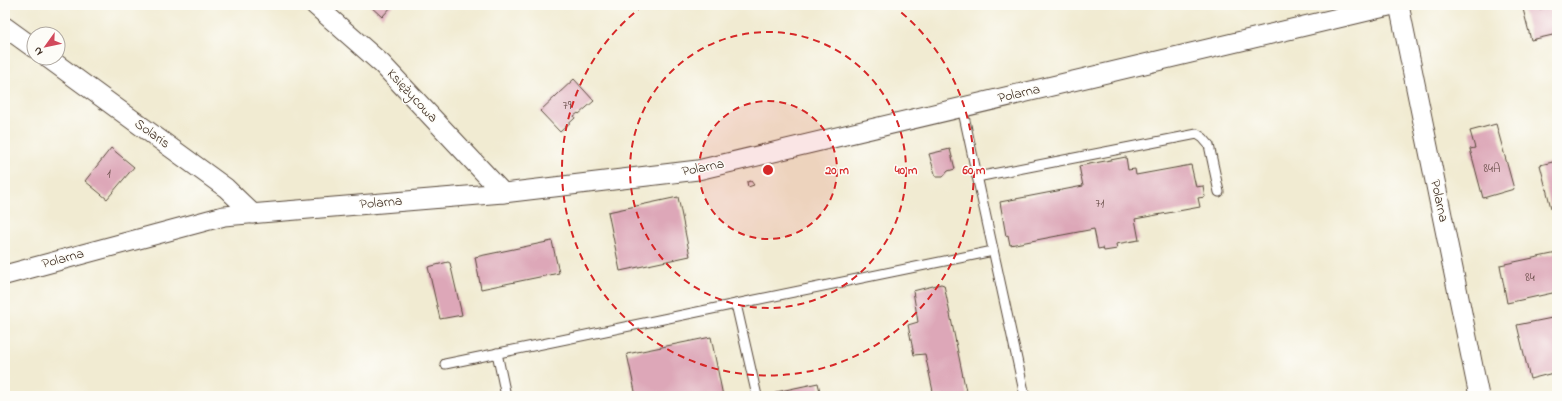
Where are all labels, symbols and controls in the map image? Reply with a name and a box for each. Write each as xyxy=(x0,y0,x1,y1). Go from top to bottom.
north arrow xyxy=(26,26,66,66)
text: N xyxy=(30,43,47,58)
street label: Księżycowa xyxy=(381,64,443,128)
street label: Polarna xyxy=(996,79,1042,109)
house number: 79 xyxy=(563,97,572,115)
street label: Solaris xyxy=(130,114,174,154)
street label: Polarna xyxy=(680,154,726,182)
house number: 84A xyxy=(1484,160,1500,178)
text: 20 m xyxy=(824,162,849,180)
text: 40 m xyxy=(894,162,918,180)
text: 60 m xyxy=(962,162,986,180)
centre of rings xyxy=(761,163,775,177)
house number: 1 xyxy=(107,165,111,183)
street label: Polarna xyxy=(1424,178,1454,224)
street label: Polarna xyxy=(359,191,403,215)
house number: 71 xyxy=(1096,195,1105,213)
street label: Polarna xyxy=(40,243,86,275)
house number: 84 xyxy=(1525,269,1535,287)

